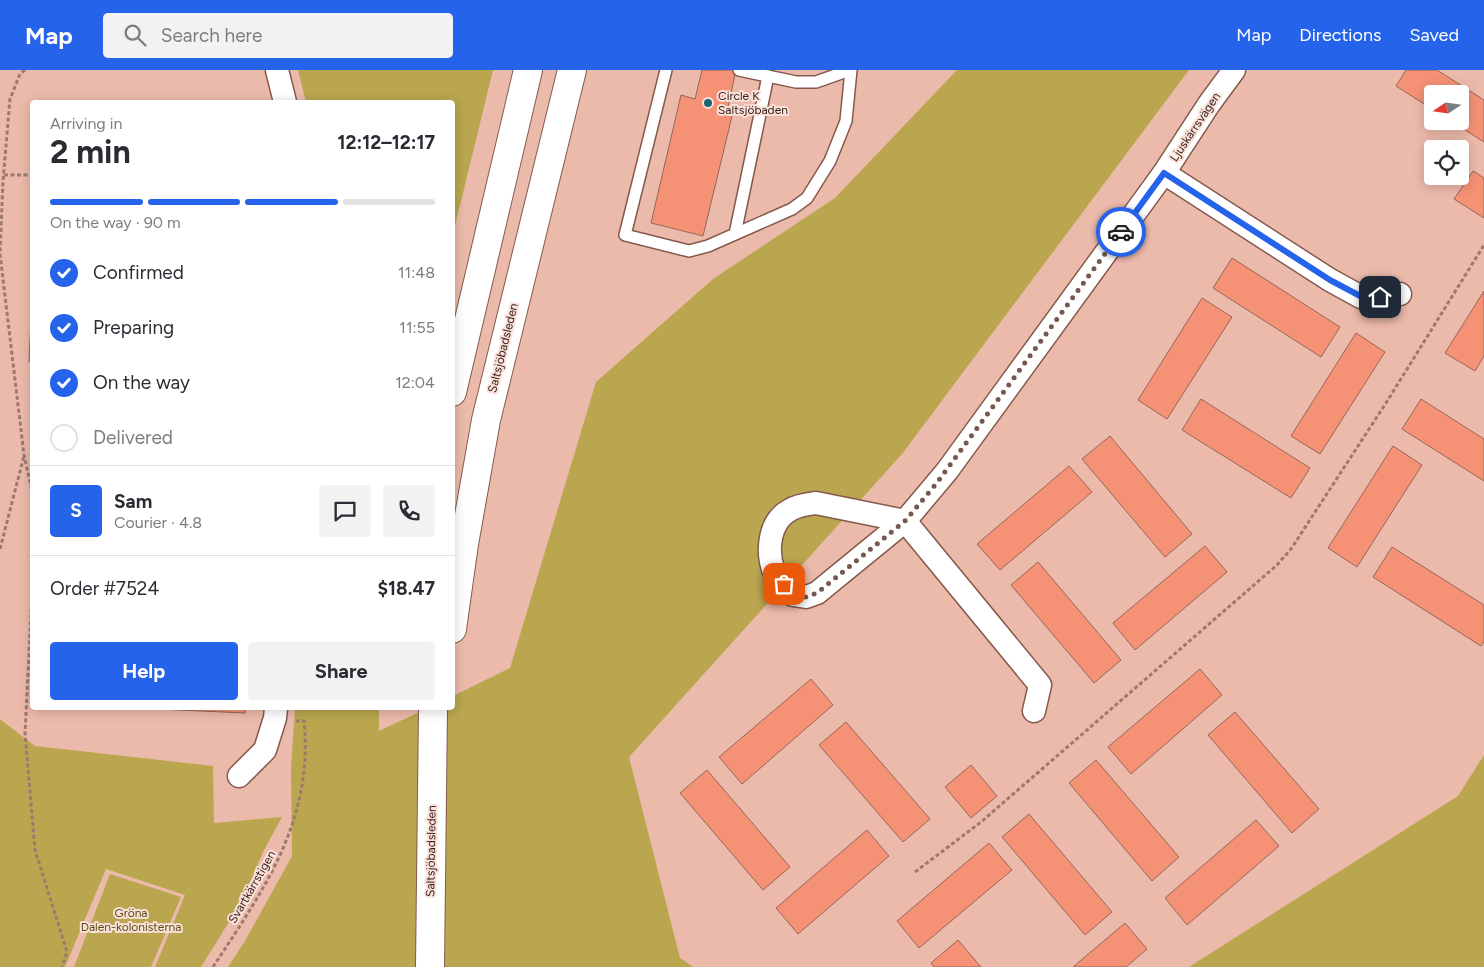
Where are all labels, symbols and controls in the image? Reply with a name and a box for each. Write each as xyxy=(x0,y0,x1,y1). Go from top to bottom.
search box xyxy=(103,13,453,58)
text: Map xyxy=(25,21,73,50)
icon: search xyxy=(121,21,149,49)
text: Search here xyxy=(161,24,262,47)
text: Map xyxy=(1236,24,1271,46)
text: Directions xyxy=(1299,24,1381,46)
text: Saved xyxy=(1409,24,1459,46)
north arrow xyxy=(1424,85,1469,130)
map controls xyxy=(1424,85,1469,185)
place label: Circle K Saltsjöbaden xyxy=(718,89,788,117)
street label: Ljuskärrsvägen xyxy=(1167,90,1223,164)
marker: Circle K Saltsjöbaden xyxy=(702,97,714,109)
text: Arriving in xyxy=(50,114,122,133)
text: 12:12–12:17 xyxy=(337,131,435,154)
text: 2 min xyxy=(50,133,131,171)
button: locate xyxy=(1424,140,1469,185)
courier xyxy=(1096,207,1146,257)
text: On the way · 90 m xyxy=(50,213,181,232)
icon: car xyxy=(1107,218,1135,246)
icon: check xyxy=(50,259,78,287)
text: Confirmed xyxy=(93,261,184,284)
text: 11:48 xyxy=(398,263,435,282)
pin xyxy=(1359,276,1401,318)
icon: home xyxy=(1366,283,1394,311)
street label: Saltsjöbadsleden xyxy=(485,302,521,394)
icon: check xyxy=(50,314,78,342)
text: Preparing xyxy=(93,316,174,339)
text: 11:55 xyxy=(399,318,435,337)
icon: check xyxy=(50,369,78,397)
text: On the way xyxy=(93,371,190,394)
text: 12:04 xyxy=(395,373,435,392)
text: Delivered xyxy=(93,426,173,449)
button: chat xyxy=(319,485,371,537)
button: phone xyxy=(383,485,435,537)
text: Sam xyxy=(114,490,152,513)
text: S xyxy=(70,499,82,522)
text: Courier · 4.8 xyxy=(114,513,202,532)
pin xyxy=(763,563,805,605)
icon: bag xyxy=(770,570,798,598)
text: Order #7524 xyxy=(50,577,159,600)
text: $18.47 xyxy=(378,577,435,600)
button: Help xyxy=(50,642,238,700)
button: Share xyxy=(248,642,435,700)
street label: Saltsjöbadsleden xyxy=(423,805,439,897)
street label: Svartkärrstigen xyxy=(226,848,279,926)
park label: Gröna Dalen-kolonisterna xyxy=(81,906,181,934)

